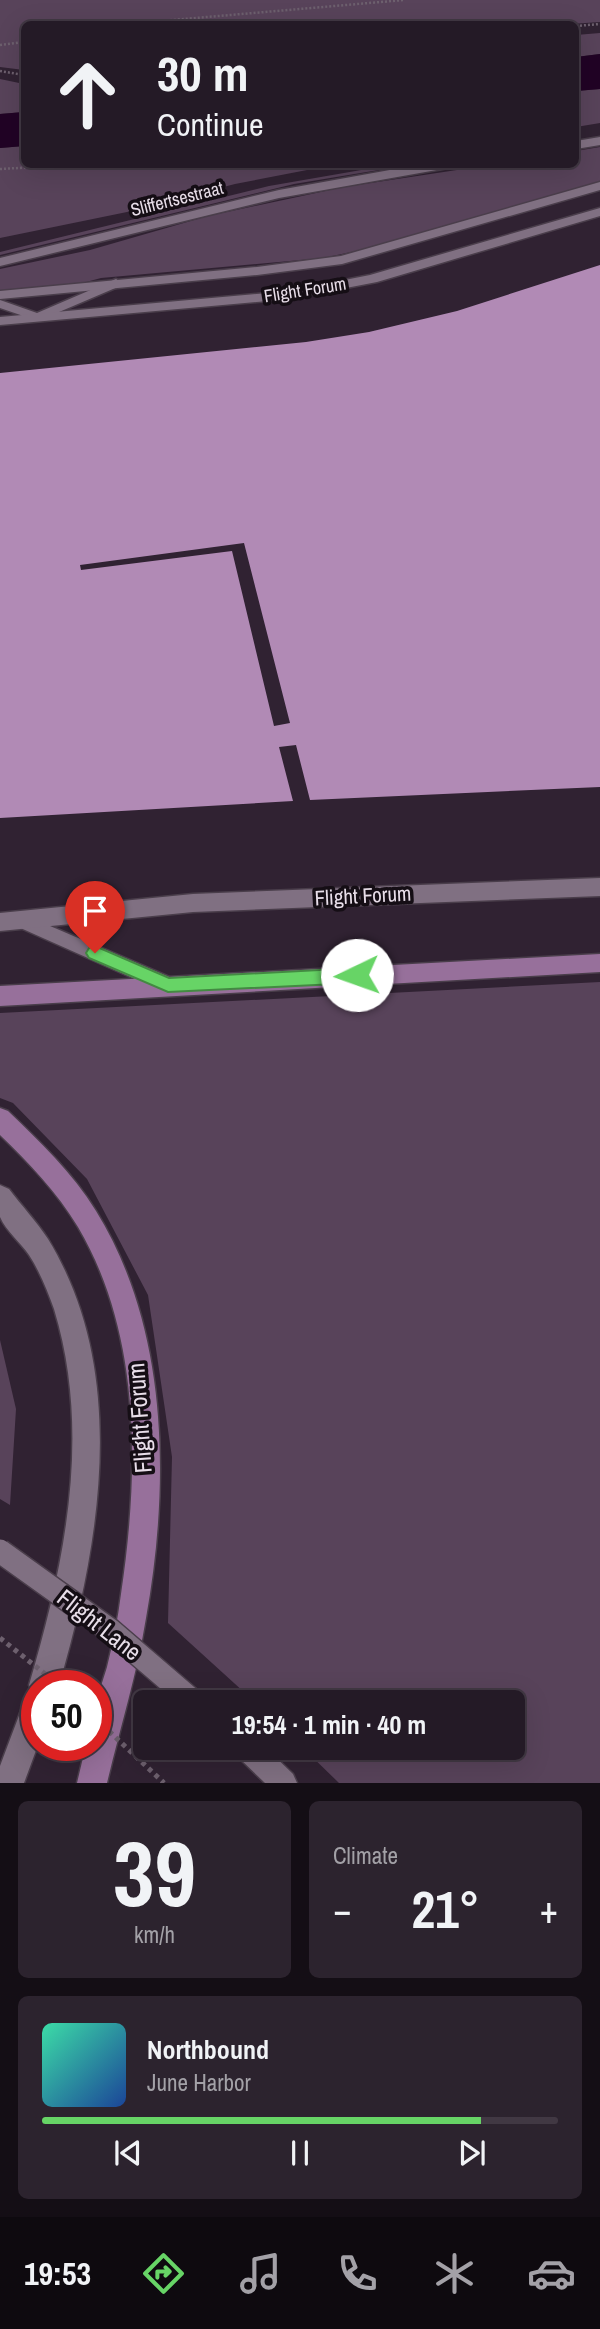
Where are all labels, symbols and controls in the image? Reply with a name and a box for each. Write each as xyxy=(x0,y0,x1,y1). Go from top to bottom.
text: 30 m xyxy=(157,40,249,106)
icon: ahead xyxy=(42,49,133,140)
text: Continue xyxy=(157,103,264,146)
street label: Sliffertsestraat xyxy=(128,175,226,222)
street label: Flight Forum xyxy=(262,271,348,308)
street label: Flight Forum xyxy=(314,878,412,913)
pin xyxy=(65,881,125,953)
icon: arrive xyxy=(76,892,114,930)
position arrow xyxy=(320,938,394,1012)
street label: Flight Forum xyxy=(119,1362,159,1474)
street label: Flight Lane xyxy=(51,1581,148,1667)
speed limit sign: 50 xyxy=(21,1670,112,1761)
text: 19:54 · 1 min · 40 m xyxy=(232,1707,426,1742)
text: 39 xyxy=(113,1812,196,1934)
text: Climate xyxy=(333,1840,398,1871)
text: 21° xyxy=(411,1874,480,1944)
text: − xyxy=(333,1884,351,1935)
text: + xyxy=(540,1884,558,1935)
text: km/h xyxy=(134,1919,175,1950)
text: Northbound xyxy=(147,2032,269,2067)
text: June Harbor xyxy=(147,2067,251,2098)
icon: previous xyxy=(109,2134,147,2172)
icon: pause xyxy=(281,2134,319,2172)
icon: next xyxy=(453,2134,491,2172)
icon: directions xyxy=(139,2249,188,2298)
icon: music xyxy=(236,2249,285,2298)
icon: phone xyxy=(333,2249,382,2298)
icon: climate xyxy=(430,2249,479,2298)
icon: car xyxy=(527,2249,576,2298)
text: 19:53 xyxy=(24,2252,91,2295)

